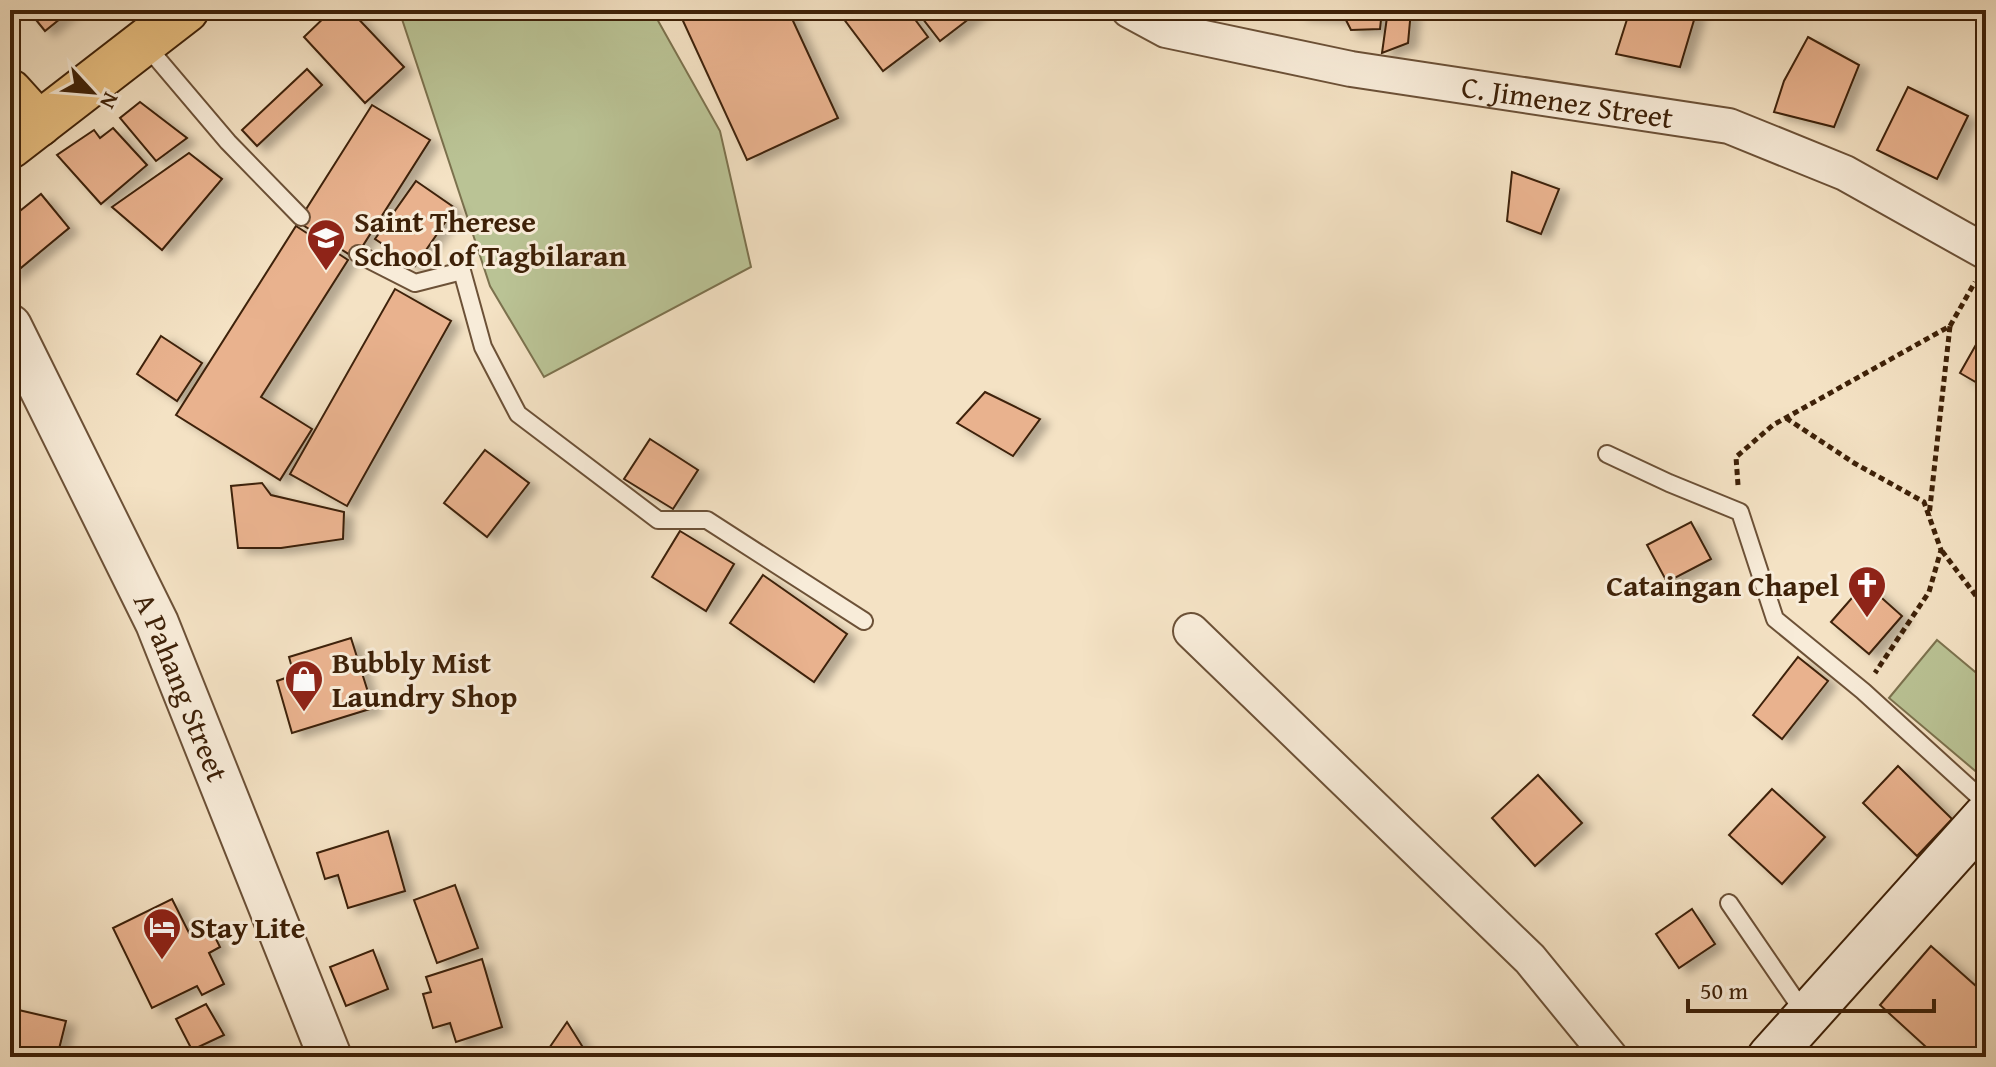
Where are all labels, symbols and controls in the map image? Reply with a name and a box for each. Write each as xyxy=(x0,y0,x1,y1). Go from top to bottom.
north arrow xyxy=(52,52,132,132)
street label: C. Jimenez Street xyxy=(1459,64,1677,139)
text: N xyxy=(92,87,128,115)
place label: Saint Therese School of Tagbilaran xyxy=(354,199,627,277)
school or university icon: Saint Therese School of Tagbilaran xyxy=(305,217,347,272)
place label: Cataingan Chapel xyxy=(1606,563,1839,607)
church icon: Cataingan Chapel xyxy=(1846,564,1888,619)
street label: A Pahang Street xyxy=(123,585,240,788)
place label: Bubbly Mist Laundry Shop xyxy=(332,640,517,718)
shop icon: Bubbly Mist Laundry Shop xyxy=(283,658,325,713)
place label: Stay Lite xyxy=(190,905,305,949)
hotel icon: Stay Lite xyxy=(141,906,183,961)
scale bar xyxy=(1688,963,1934,1013)
text: 50 m xyxy=(1700,973,1748,1008)

